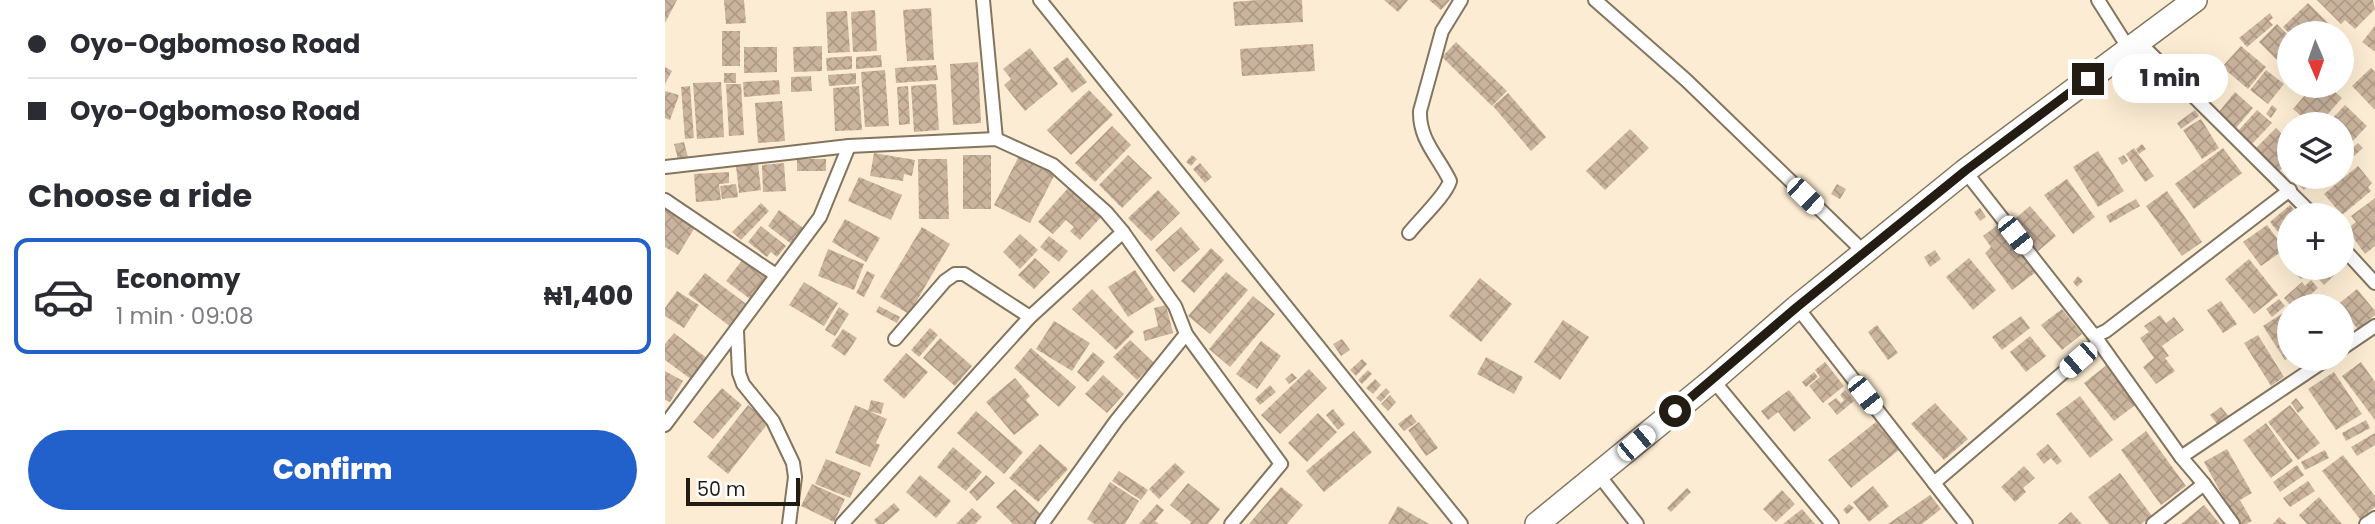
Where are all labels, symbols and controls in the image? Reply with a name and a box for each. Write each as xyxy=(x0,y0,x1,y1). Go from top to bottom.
north arrow xyxy=(2277,21,2354,98)
map controls xyxy=(2277,21,2354,371)
text: Oyo-Ogbomoso Road xyxy=(70,26,360,62)
callout: 1 min xyxy=(2113,55,2228,104)
text: 1 min xyxy=(2140,62,2200,94)
route end xyxy=(2072,63,2104,95)
text: Oyo-Ogbomoso Road xyxy=(70,93,360,129)
button: layers xyxy=(2277,112,2354,189)
text: Choose a ride xyxy=(28,173,252,218)
car xyxy=(1783,174,1828,218)
button: + xyxy=(2277,203,2354,280)
car xyxy=(1994,212,2037,258)
text: Economy xyxy=(116,261,240,297)
icon: car xyxy=(32,265,95,328)
text: ₦1,400 xyxy=(544,278,633,314)
button: − xyxy=(2277,294,2354,371)
text: 1 min · 09:08 xyxy=(116,300,254,332)
car xyxy=(2056,338,2101,382)
car xyxy=(1844,372,1887,418)
route start xyxy=(1659,395,1691,427)
car xyxy=(1614,421,1659,465)
button: Confirm xyxy=(28,430,637,510)
scale bar xyxy=(686,475,800,507)
text: 50 m xyxy=(697,476,746,503)

